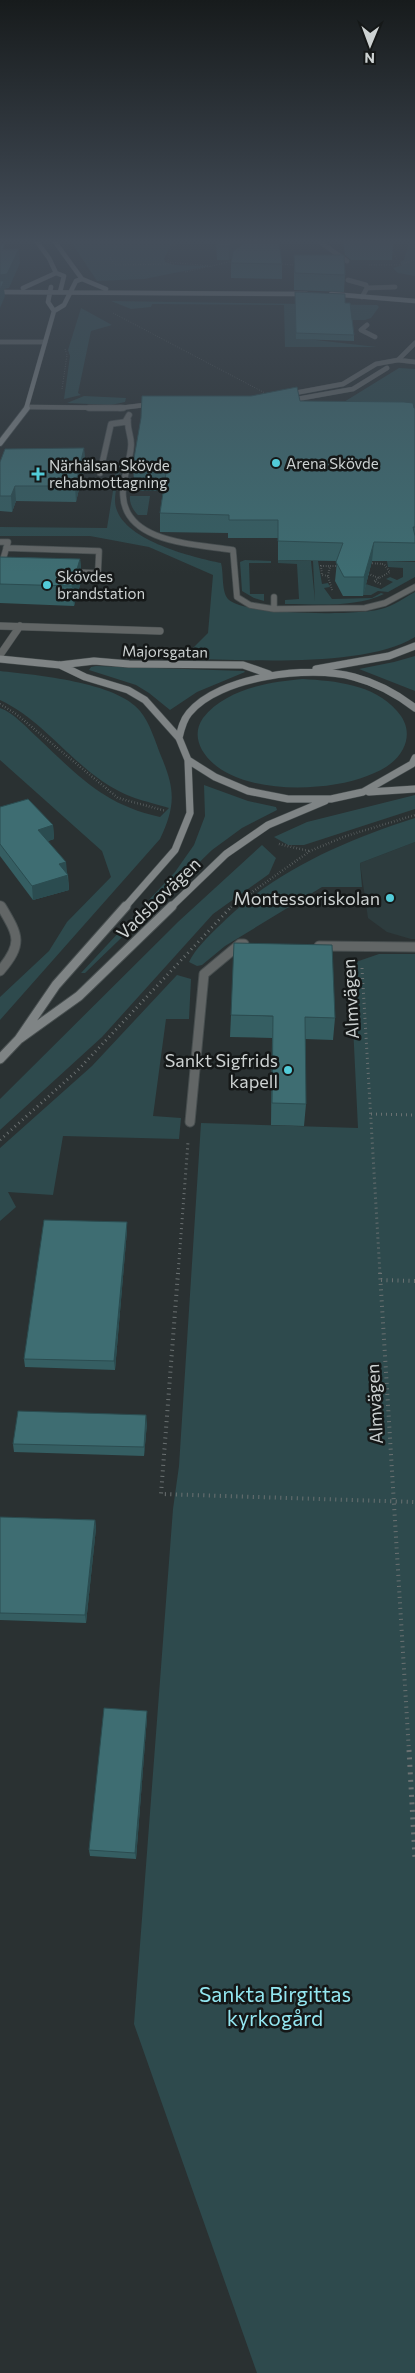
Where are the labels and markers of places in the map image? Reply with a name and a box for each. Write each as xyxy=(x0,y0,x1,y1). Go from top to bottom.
place label: Arena Skövde xyxy=(286,454,379,472)
place label: Närhälsan Skövde rehabmottagning xyxy=(49,456,170,491)
marker: Arena Skövde xyxy=(270,457,282,469)
marker: Närhälsan Skövde rehabmottagning xyxy=(31,467,45,481)
place label: Skövdes brandstation xyxy=(57,567,145,602)
marker: Skövdes brandstation xyxy=(41,579,53,591)
place label: Montessoriskolan xyxy=(233,887,380,909)
marker: Montessoriskolan xyxy=(384,892,396,904)
place label: Sankt Sigfrids kapell xyxy=(165,1049,278,1092)
marker: Sankt Sigfrids kapell xyxy=(282,1064,294,1076)

